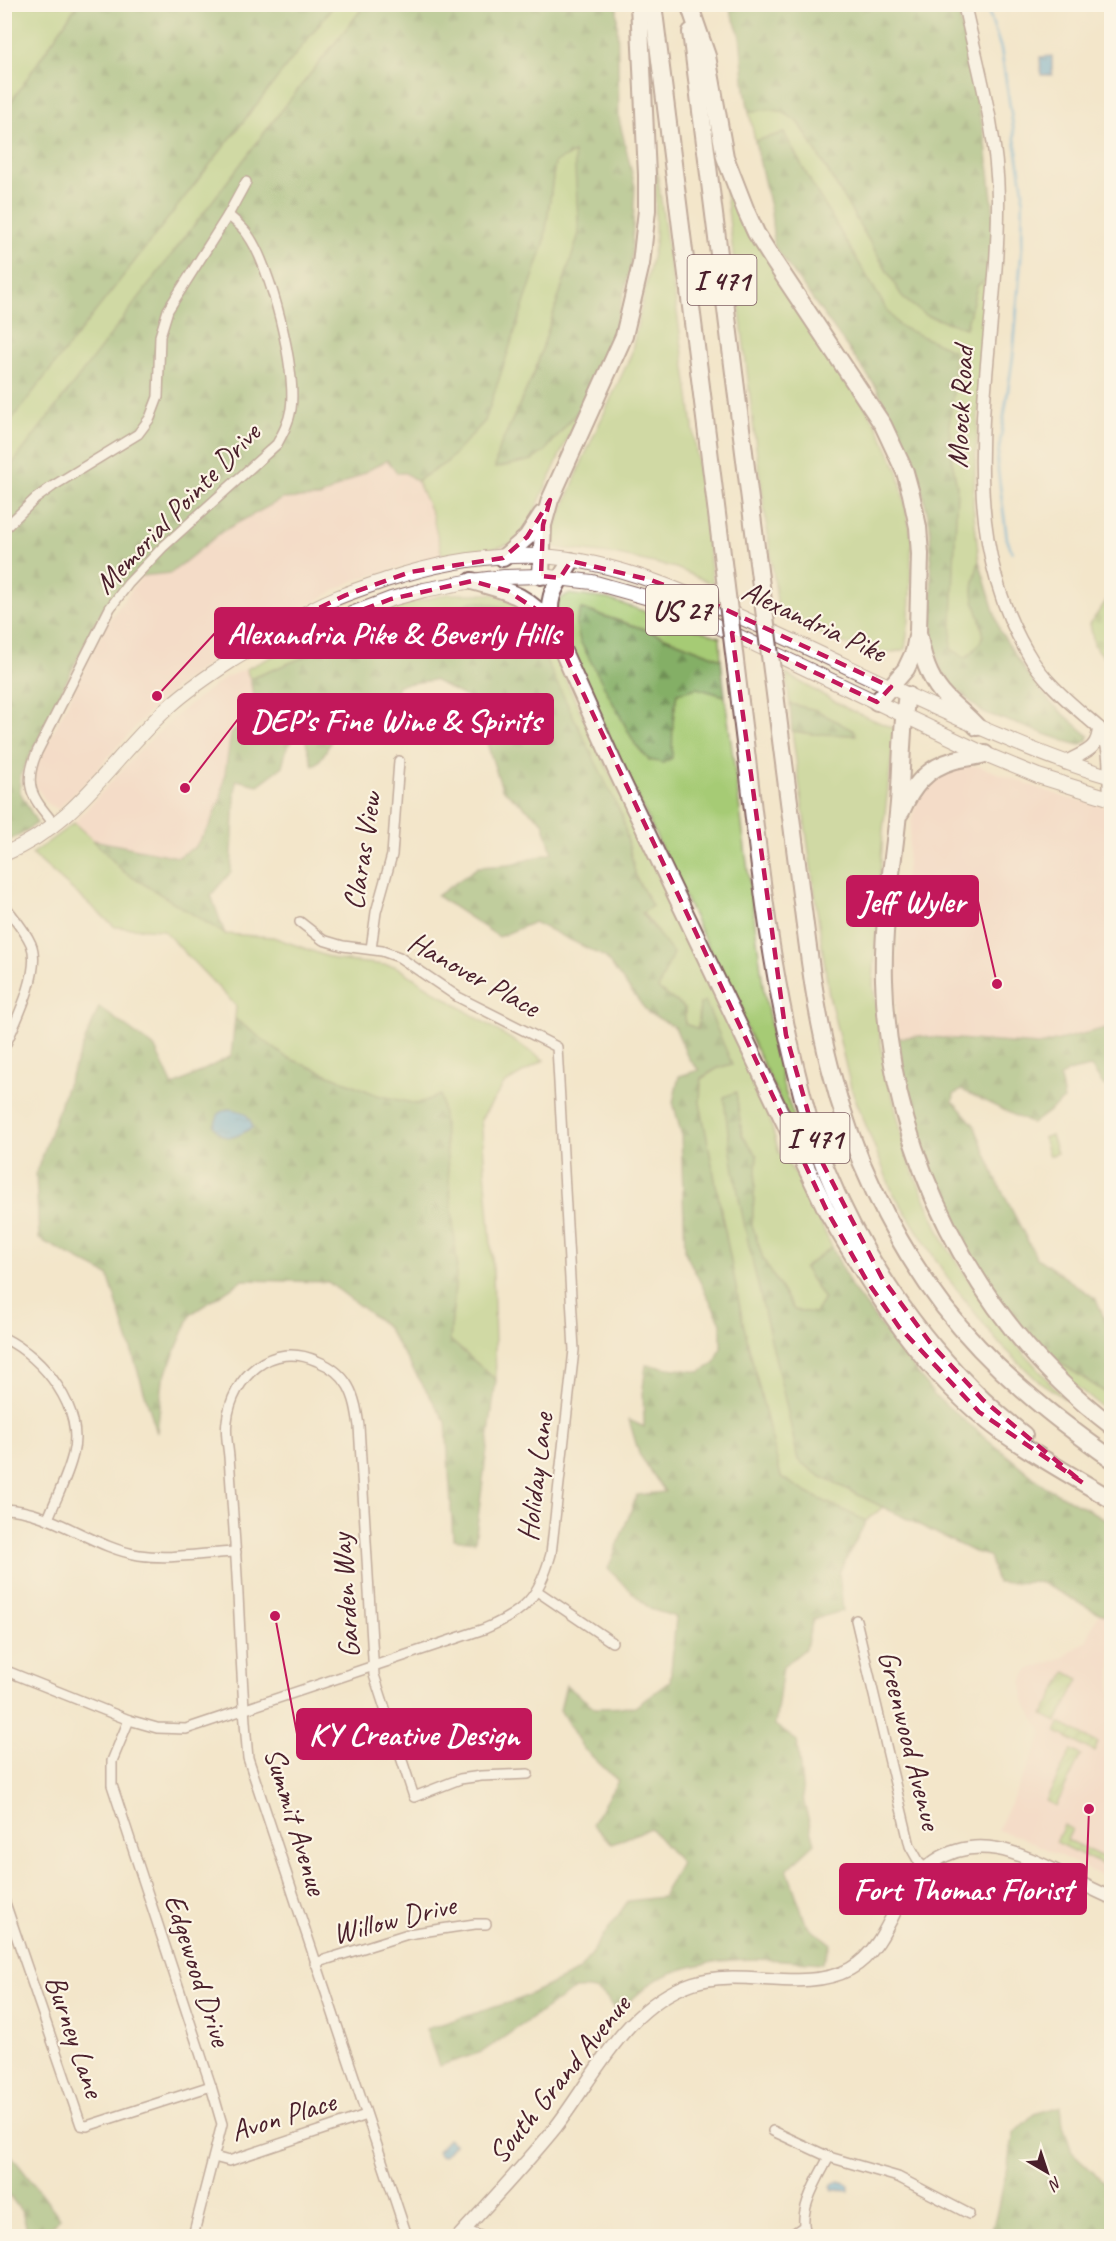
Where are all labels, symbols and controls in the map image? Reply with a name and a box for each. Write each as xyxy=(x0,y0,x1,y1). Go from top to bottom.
road number: I 471 xyxy=(688,255,756,305)
street label: Moock Road xyxy=(938,341,982,469)
street label: Memorial Pointe Drive xyxy=(86,413,270,602)
street label: Alexandria Pike xyxy=(736,571,894,672)
road number: US 27 xyxy=(646,585,718,635)
callout: Alexandria Pike & Beverly Hills xyxy=(215,608,573,658)
text: Alexandria Pike & Beverly Hills xyxy=(227,613,564,654)
callout: DEP's Fine Wine & Spirits xyxy=(238,694,553,744)
text: DEP's Fine Wine & Spirits xyxy=(251,700,544,741)
street label: Claras View xyxy=(334,787,390,912)
callout: Jeff Wyler xyxy=(847,876,978,926)
text: Jeff Wyler xyxy=(857,881,968,922)
street label: Hanover Place xyxy=(402,922,548,1027)
road number: I 471 xyxy=(780,1113,850,1163)
street label: Holiday Lane xyxy=(508,1408,562,1543)
street label: Garden Way xyxy=(321,1530,368,1660)
street label: Greenwood Avenue xyxy=(869,1647,951,1836)
callout: KY Creative Design xyxy=(297,1709,531,1759)
text: KY Creative Design xyxy=(309,1714,521,1755)
street label: Summit Avenue xyxy=(256,1743,337,1901)
callout: Fort Thomas Florist xyxy=(840,1864,1086,1914)
text: Fort Thomas Florist xyxy=(853,1869,1077,1910)
street label: Willow Drive xyxy=(329,1885,462,1953)
street label: Edgewood Drive xyxy=(156,1889,241,2053)
street label: Burney Lane xyxy=(36,1970,114,2104)
street label: South Grand Avenue xyxy=(479,1985,640,2171)
street label: Avon Place xyxy=(226,2081,342,2150)
north arrow xyxy=(1017,2142,1077,2202)
text: N xyxy=(1043,2172,1066,2196)

